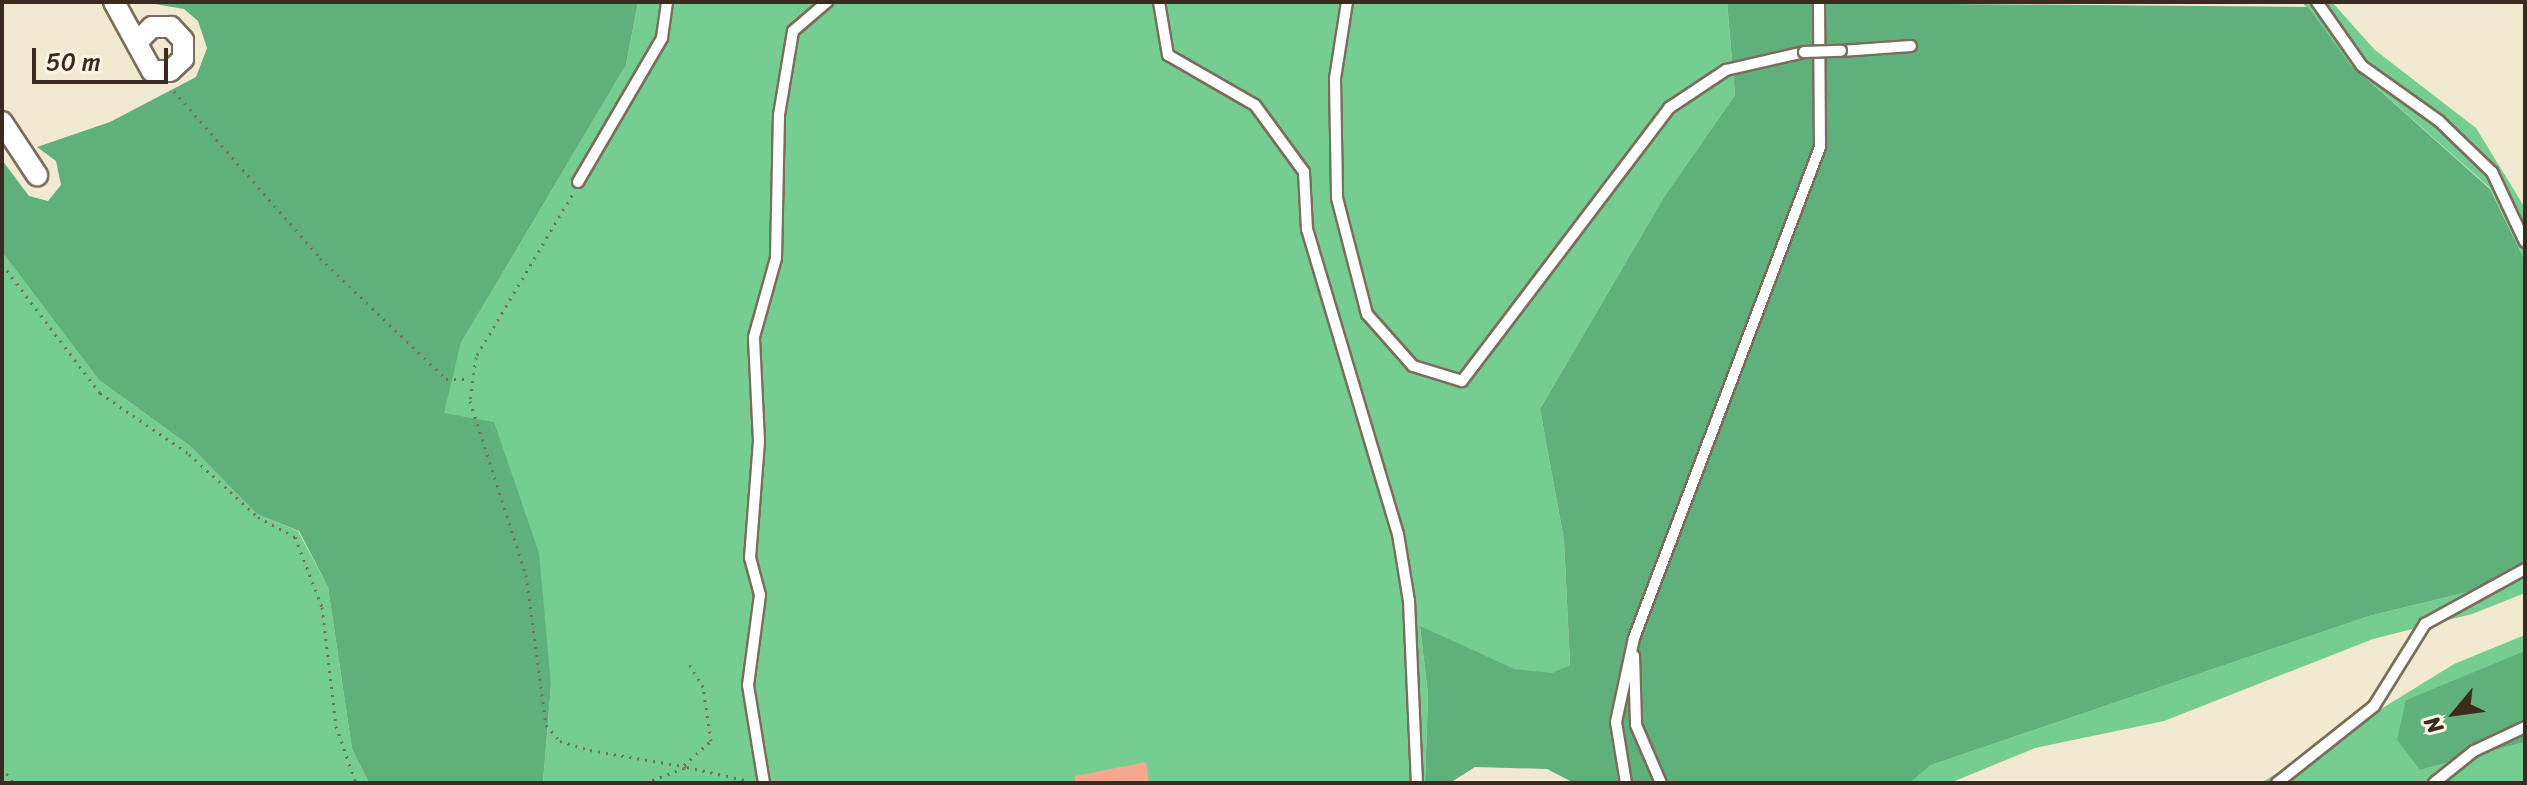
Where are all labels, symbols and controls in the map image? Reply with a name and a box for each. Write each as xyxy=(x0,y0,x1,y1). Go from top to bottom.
scale bar xyxy=(36,32,172,82)
text: 50 m xyxy=(46,41,101,83)
north arrow xyxy=(2415,673,2495,753)
text: N xyxy=(2413,709,2454,741)

